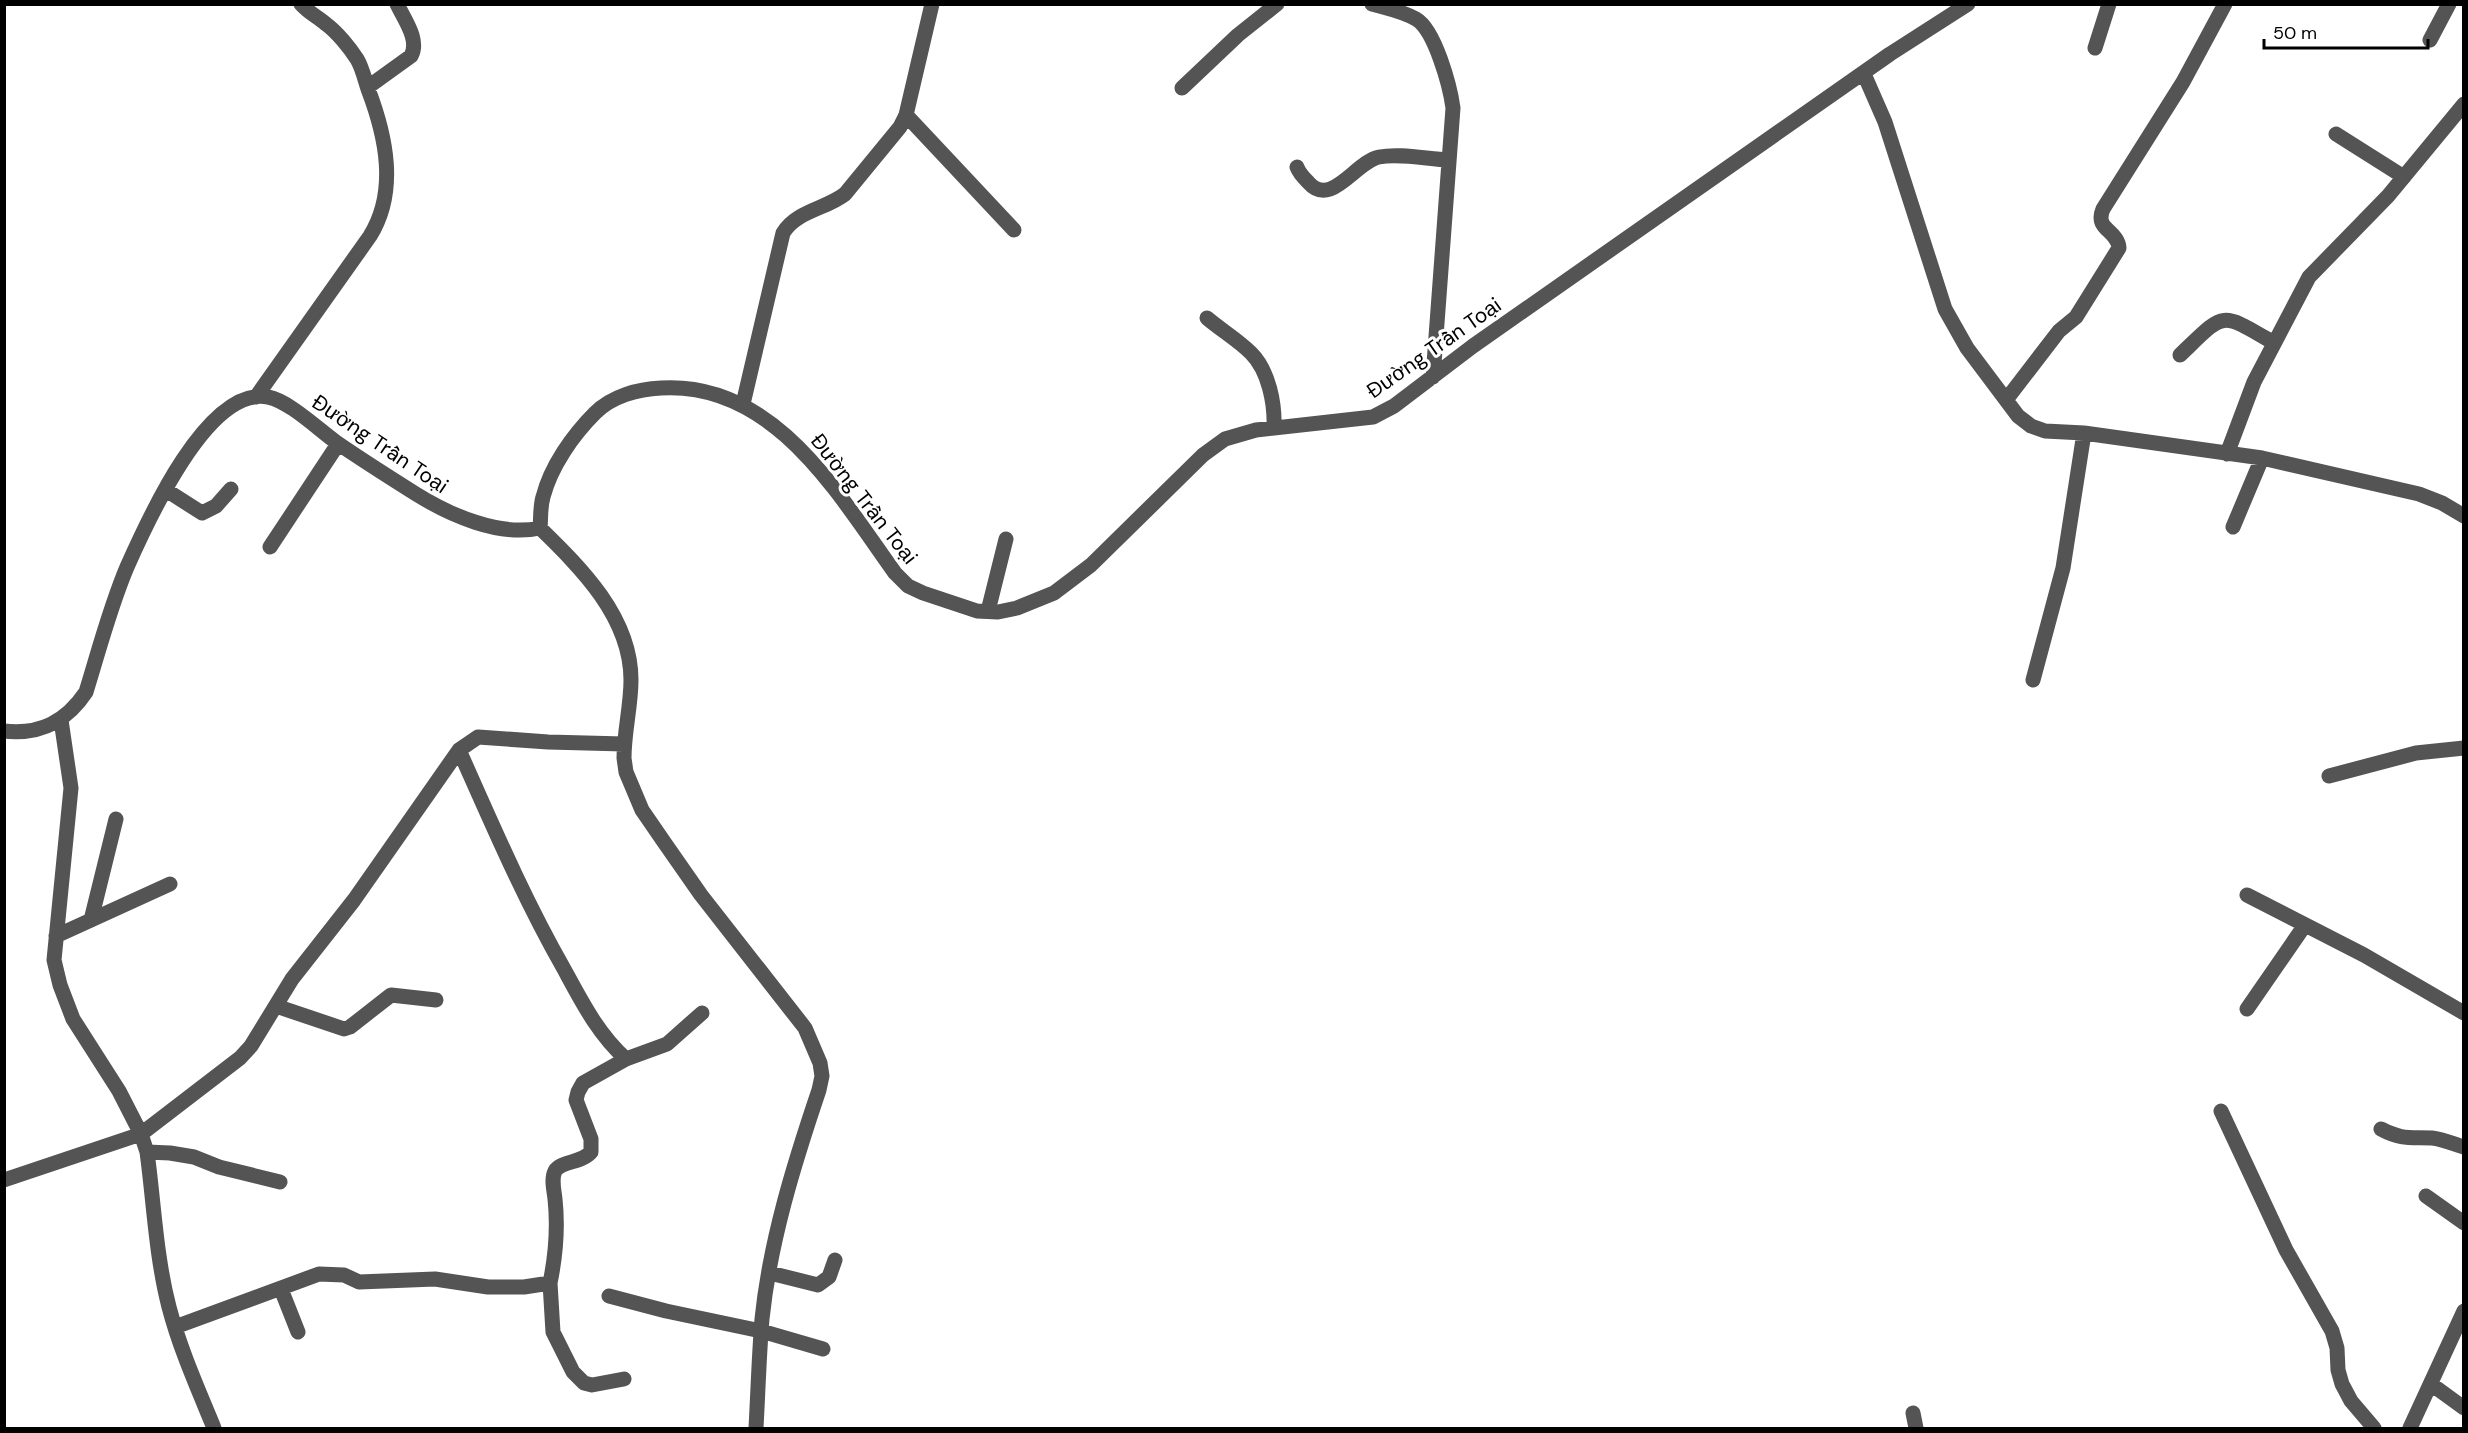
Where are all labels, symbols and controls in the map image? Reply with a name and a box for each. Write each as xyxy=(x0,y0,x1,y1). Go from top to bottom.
scale bar xyxy=(2264,12,2428,50)
text: 50 m xyxy=(2273,21,2317,45)
street label: Đường Trần Toại xyxy=(1361,291,1507,405)
street label: Đường Trần Toại xyxy=(306,388,454,500)
street label: Đường Trần Toại xyxy=(804,428,924,570)

